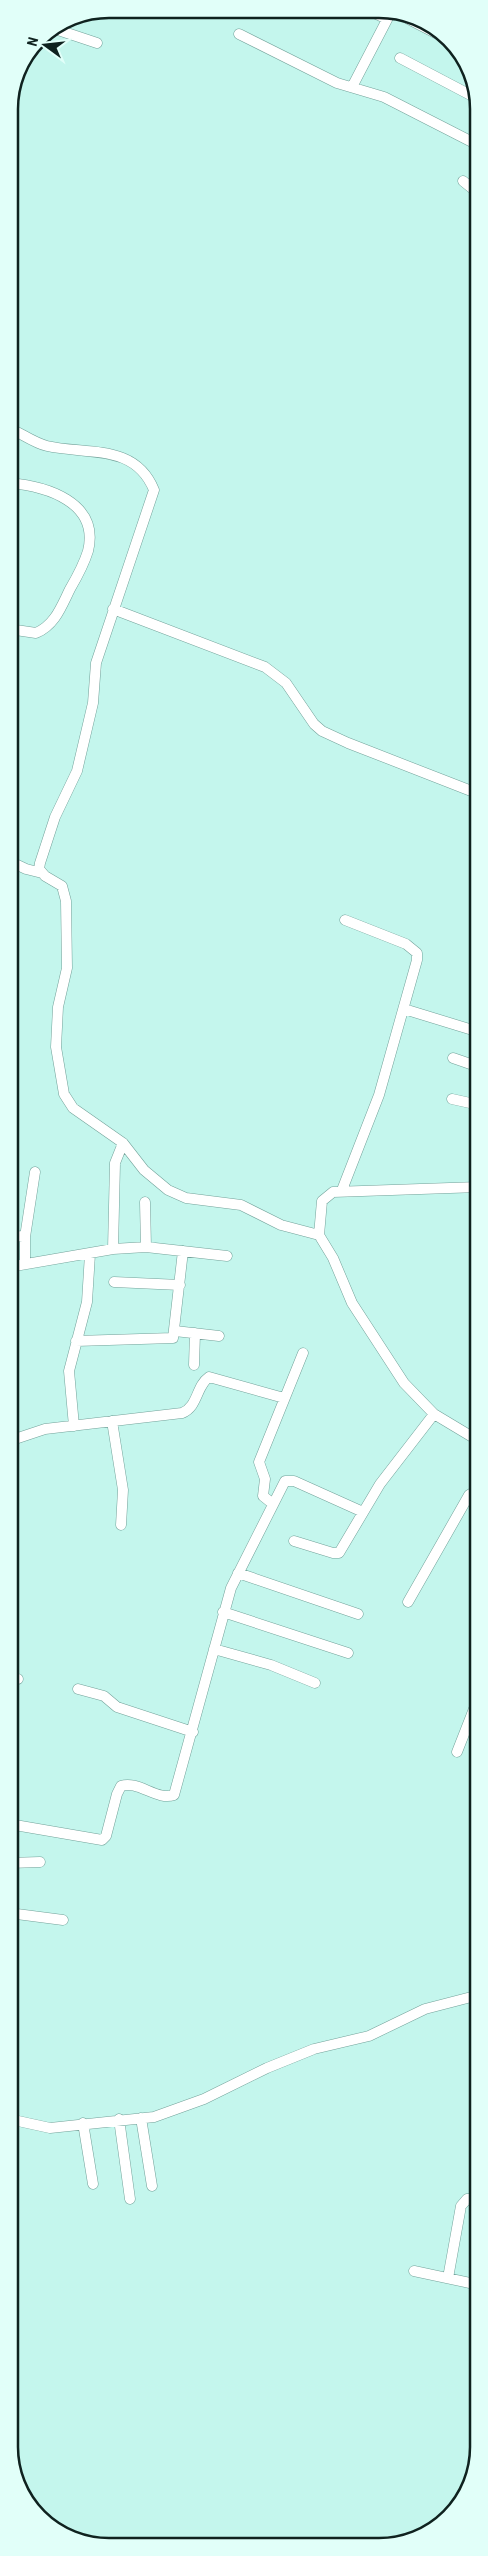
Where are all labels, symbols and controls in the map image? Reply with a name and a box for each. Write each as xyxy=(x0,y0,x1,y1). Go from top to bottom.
north arrow xyxy=(20,20,70,70)
text: N xyxy=(24,35,41,48)

